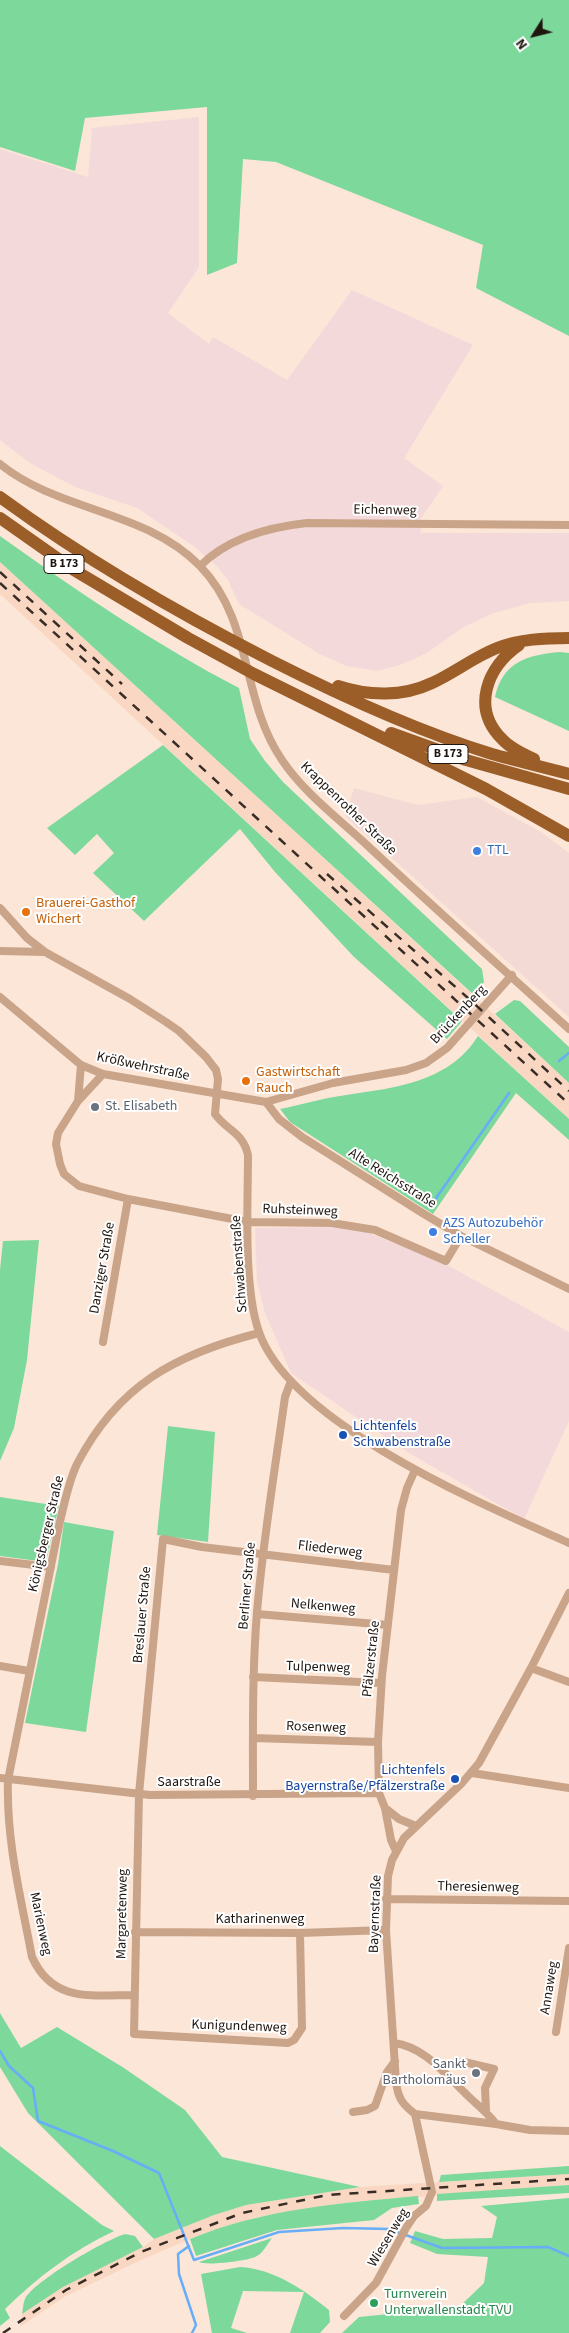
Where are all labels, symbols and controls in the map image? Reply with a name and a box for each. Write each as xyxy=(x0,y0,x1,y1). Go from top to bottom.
north arrow xyxy=(509,10,559,60)
text: N xyxy=(511,34,533,53)
street label: Eichenweg xyxy=(353,502,417,520)
road number: B 173 xyxy=(44,554,84,574)
road number: B 173 xyxy=(428,744,468,764)
street label: Krappenrother Straße xyxy=(296,759,400,859)
place label: TTL xyxy=(487,843,509,859)
marker: TTL xyxy=(471,845,483,857)
place label: Brauerei-Gasthof Wichert xyxy=(36,896,135,929)
marker: Brauerei-Gasthof Wichert xyxy=(20,906,32,918)
street label: Brückenberg xyxy=(427,982,491,1048)
street label: Krößwehrstraße xyxy=(95,1049,191,1085)
place label: Gastwirtschaft Rauch xyxy=(256,1065,340,1098)
marker: Gastwirtschaft Rauch xyxy=(240,1075,252,1087)
place label: St. Elisabeth xyxy=(105,1099,177,1115)
marker: St. Elisabeth xyxy=(89,1101,101,1113)
street label: Alte Reichsstraße xyxy=(345,1145,439,1213)
street label: Ruhsteinweg xyxy=(262,1201,338,1221)
street label: Schwabenstraße xyxy=(228,1215,252,1313)
place label: AZS Autozubehör Scheller xyxy=(443,1216,543,1248)
street label: Danziger Straße xyxy=(87,1221,119,1315)
marker: AZS Autozubehör Scheller xyxy=(427,1226,439,1238)
place label: Lichtenfels Schwabenstraße xyxy=(353,1419,451,1451)
marker: Lichtenfels Schwabenstraße xyxy=(337,1429,349,1441)
street label: Königsberger Straße xyxy=(25,1474,69,1594)
street label: Fliederweg xyxy=(297,1538,363,1562)
street label: Berliner Straße xyxy=(236,1542,260,1630)
street label: Breslauer Straße xyxy=(130,1566,156,1664)
street label: Nelkenweg xyxy=(290,1596,356,1618)
street label: Pfälzerstraße xyxy=(360,1620,384,1698)
street label: Tulpenweg xyxy=(286,1658,350,1678)
street label: Rosenweg xyxy=(286,1719,346,1737)
place label: Lichtenfels Bayernstraße/Pfälzerstraße xyxy=(285,1763,445,1795)
marker: Lichtenfels Bayernstraße/Pfälzerstraße xyxy=(449,1773,461,1785)
street label: Saarstraße xyxy=(157,1775,221,1791)
street label: Margaretenweg xyxy=(114,1869,132,1959)
street label: Bayernstraße xyxy=(366,1875,386,1953)
street label: Theresienweg xyxy=(437,1879,519,1897)
street label: Marienweg xyxy=(25,1891,55,1957)
street label: Katharinenweg xyxy=(216,1912,304,1928)
street label: Annaweg xyxy=(537,1960,563,2016)
street label: Kunigundenweg xyxy=(191,2017,287,2037)
place label: Sankt Bartholomäus xyxy=(383,2057,466,2090)
marker: Sankt Bartholomäus xyxy=(470,2067,482,2079)
street label: Wiesenweg xyxy=(365,2206,413,2270)
place label: Turnverein Unterwallenstadt TVU xyxy=(384,2287,512,2320)
marker: Turnverein Unterwallenstadt TVU xyxy=(368,2297,380,2309)

